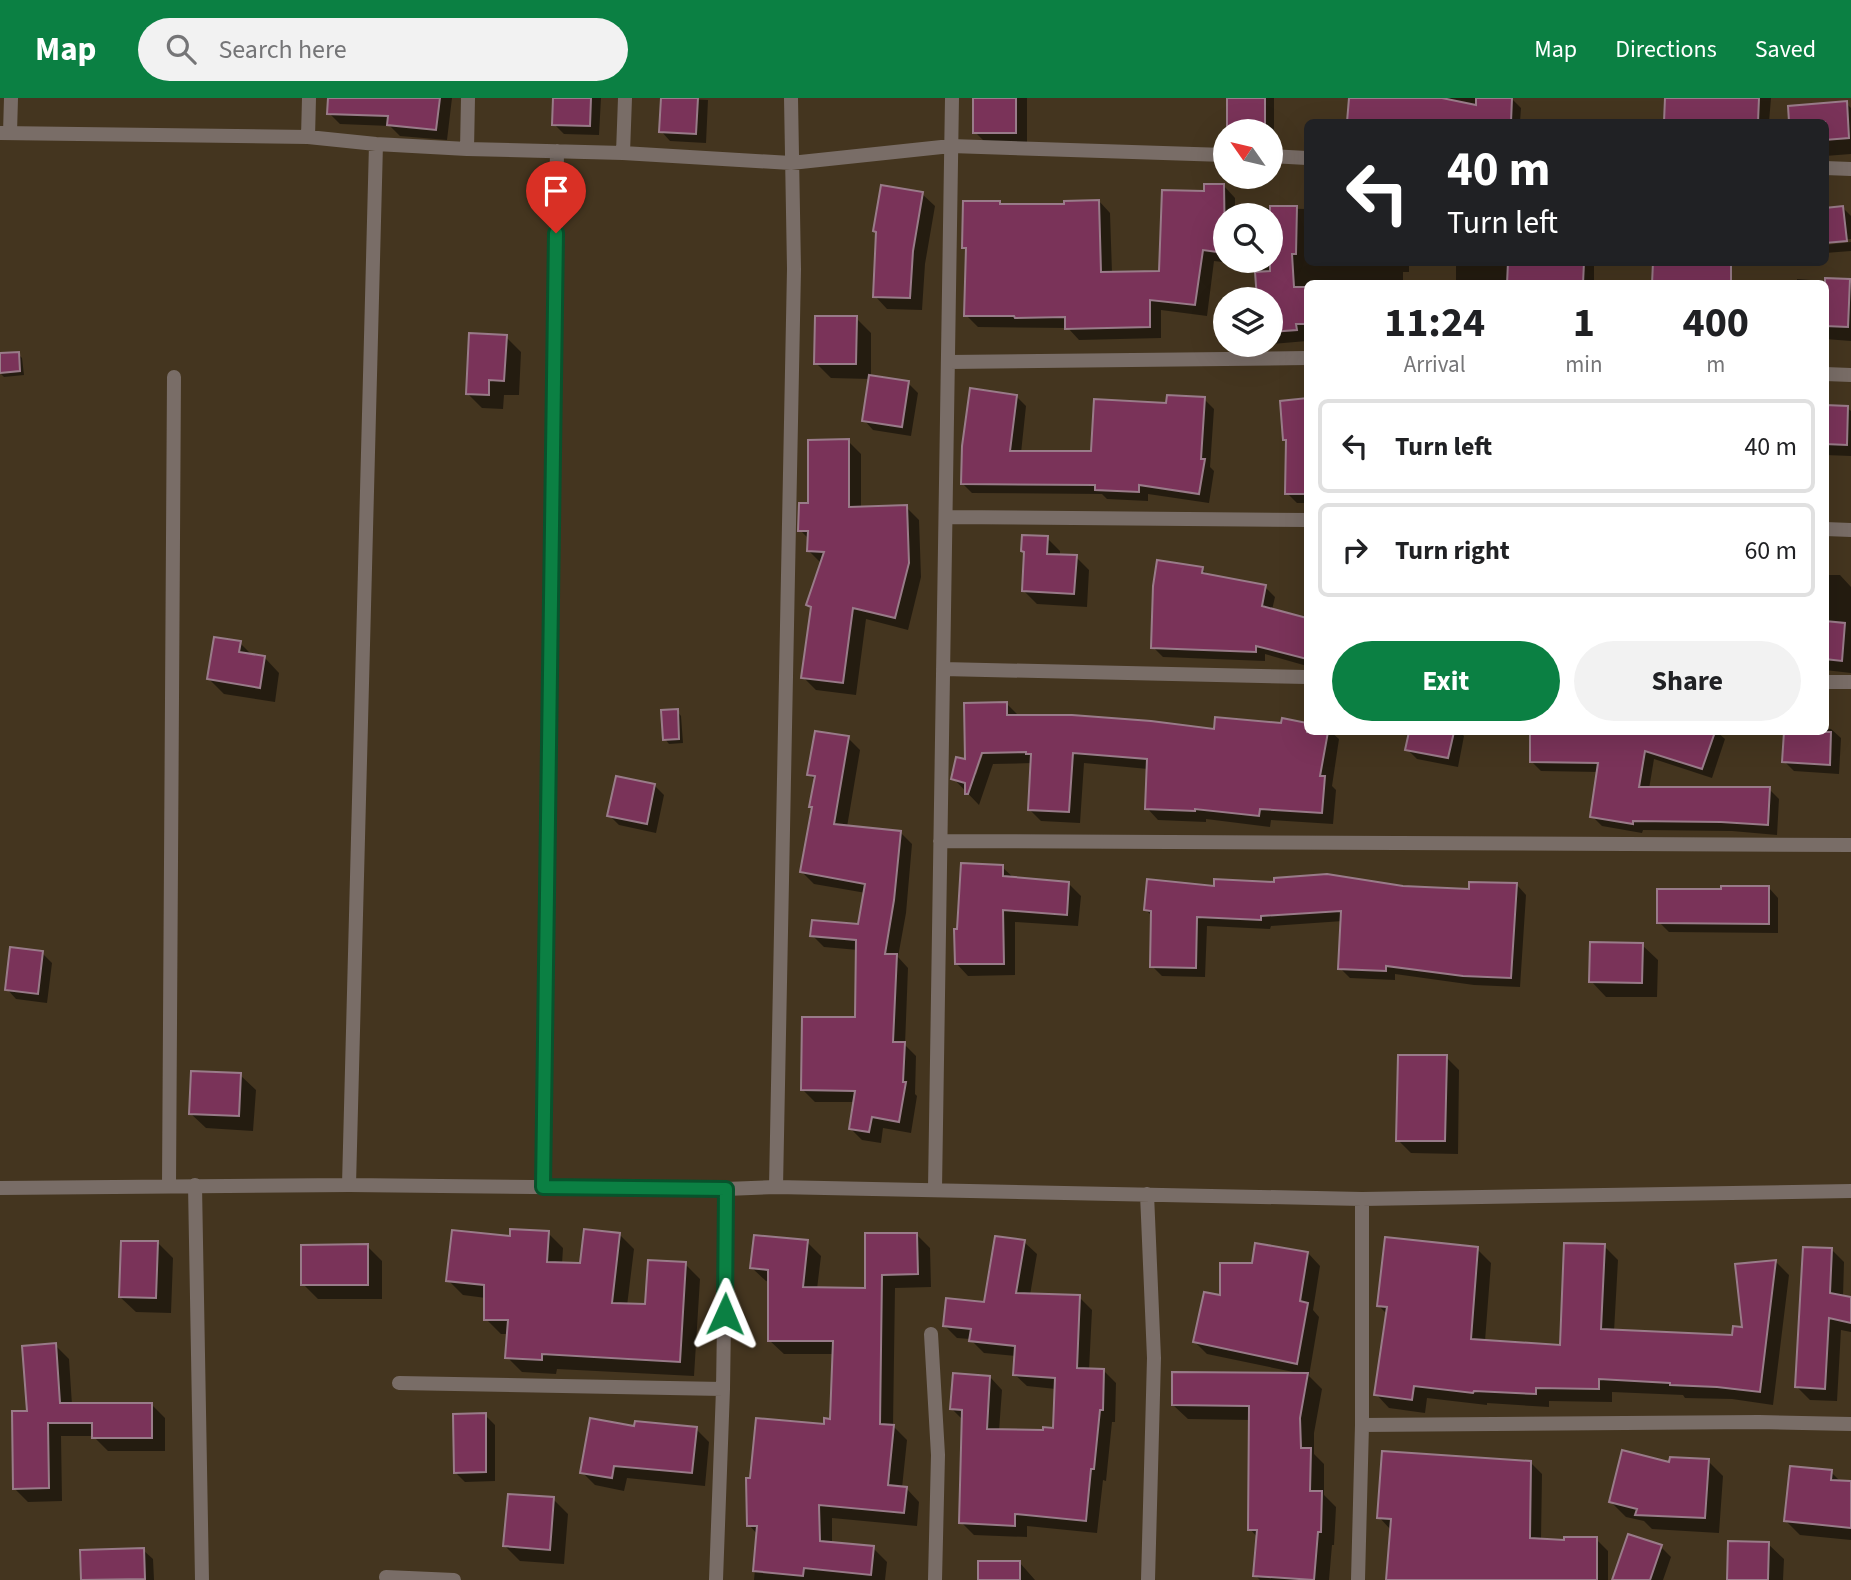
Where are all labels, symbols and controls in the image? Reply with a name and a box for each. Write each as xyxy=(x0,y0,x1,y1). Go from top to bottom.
search box xyxy=(138,18,628,81)
text: Map xyxy=(35,26,96,73)
icon: search xyxy=(162,30,200,68)
text: Search here xyxy=(218,31,347,68)
text: Map xyxy=(1534,32,1577,67)
text: Directions xyxy=(1615,32,1717,67)
text: Saved xyxy=(1755,32,1816,67)
north arrow xyxy=(1213,119,1283,189)
map controls xyxy=(1213,119,1283,357)
text: 40 m xyxy=(1447,135,1551,205)
icon: left xyxy=(1332,147,1423,238)
pin xyxy=(526,161,586,233)
icon: arrive xyxy=(537,172,575,210)
text: Turn left xyxy=(1447,200,1558,246)
button: search xyxy=(1213,203,1283,273)
button: layers xyxy=(1213,287,1283,357)
text: 11:24 xyxy=(1384,293,1485,353)
text: 1 xyxy=(1573,293,1595,353)
text: 400 xyxy=(1682,293,1749,353)
text: Arrival xyxy=(1404,348,1466,381)
text: min xyxy=(1565,348,1603,381)
text: m xyxy=(1706,348,1725,381)
icon: left xyxy=(1336,427,1374,465)
text: Turn left xyxy=(1395,428,1492,465)
text: 40 m xyxy=(1744,428,1797,465)
icon: right xyxy=(1336,531,1374,569)
text: Turn right xyxy=(1395,532,1510,569)
text: 60 m xyxy=(1744,532,1797,569)
button: Exit xyxy=(1332,641,1560,721)
button: Share xyxy=(1574,641,1801,721)
position arrow xyxy=(688,1277,762,1351)

